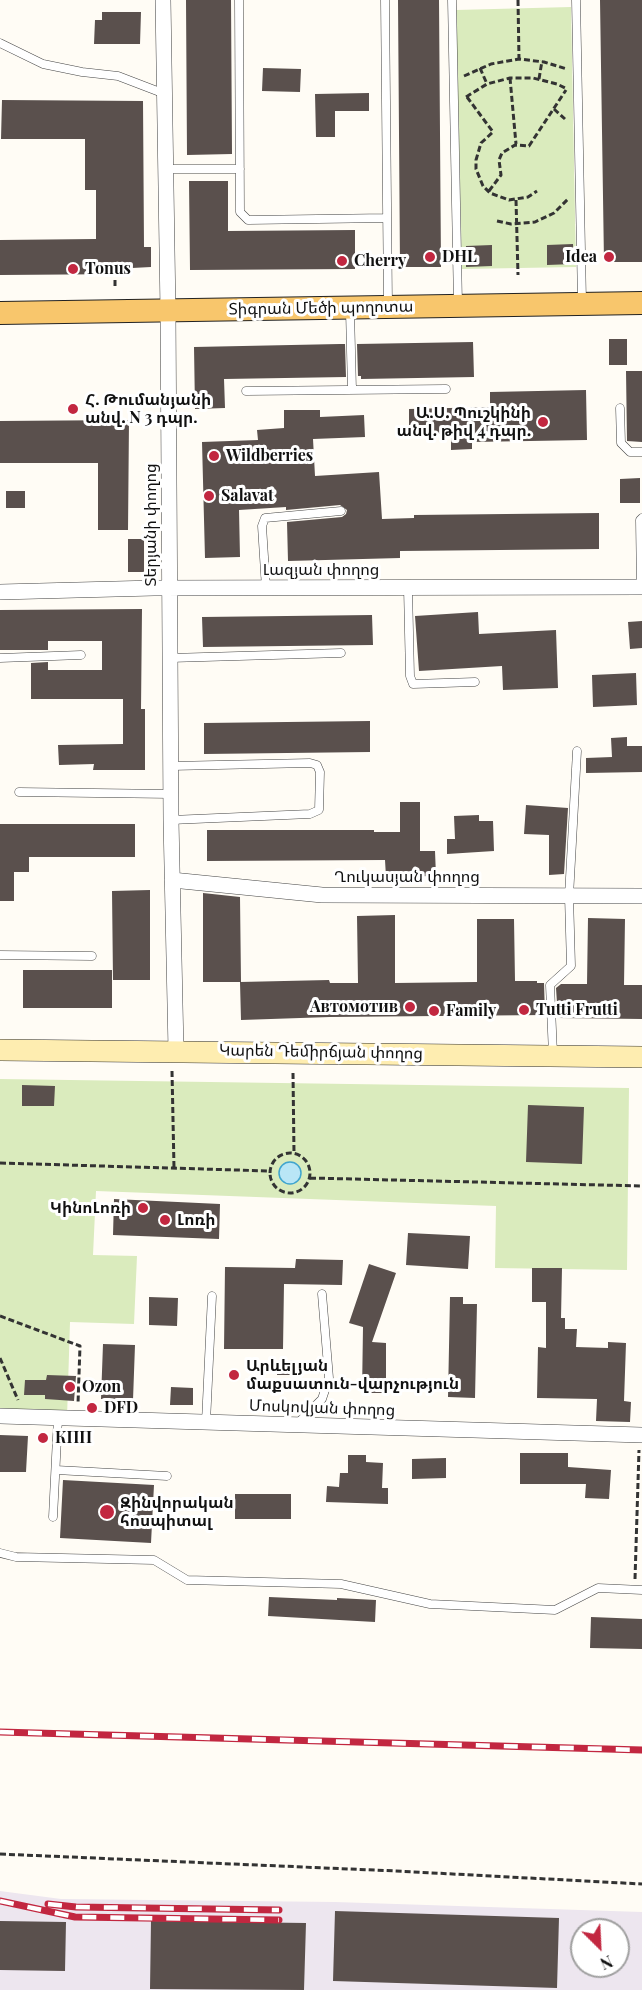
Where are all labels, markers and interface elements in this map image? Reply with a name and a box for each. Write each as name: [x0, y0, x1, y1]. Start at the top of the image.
place label: DHL: [442, 247, 477, 267]
place label: Idea: [565, 247, 597, 267]
marker: DHL: [423, 250, 437, 264]
marker: Idea: [602, 250, 616, 264]
place label: Cherry: [354, 251, 406, 271]
marker: Cherry: [335, 254, 349, 268]
place label: Tonus: [85, 259, 131, 279]
marker: Tonus: [66, 262, 80, 276]
street label: Տիգրան Մեծի պողոտա: [228, 297, 414, 319]
place label: Հ. Թումանյանի անվ. N 3 դպր.: [85, 390, 211, 428]
marker: Հ. Թումանյանի անվ. N 3 դպր.: [66, 402, 80, 416]
place label: Ա.Ս. Պուշկինի անվ. թիվ 4 դպր.: [397, 403, 531, 441]
marker: Ա.Ս. Պուշկինի անվ. թիվ 4 դպր.: [536, 415, 550, 429]
place label: Wildberries: [226, 446, 313, 466]
marker: Wildberries: [207, 449, 221, 463]
street label: Տերյանի փողոց: [141, 463, 161, 587]
place label: Salavat: [221, 486, 274, 506]
marker: Salavat: [202, 489, 216, 503]
street label: Լազյան փողոց: [263, 560, 379, 580]
street label: Ղուկասյան փողոց: [334, 867, 480, 887]
place label: Автомотив: [310, 997, 398, 1017]
marker: Автомотив: [403, 1000, 417, 1014]
place label: Tutti Frutti: [536, 1000, 618, 1020]
place label: Family: [446, 1001, 496, 1021]
marker: Tutti Frutti: [517, 1003, 531, 1017]
marker: Family: [427, 1004, 441, 1018]
street label: Կարեն Դեմիրճյան փողոց: [219, 1041, 423, 1063]
place label: ԿինոԼոռի: [50, 1198, 131, 1218]
marker: ԿինոԼոռի: [136, 1201, 150, 1215]
place label: Լոռի: [177, 1210, 215, 1230]
marker: Լոռի: [158, 1213, 172, 1227]
place label: Արևելյան մաքսատուն-վարչություն: [246, 1356, 459, 1394]
marker: Արևելյան մաքսատուն-վարչություն: [227, 1368, 241, 1382]
place label: Ozon: [82, 1377, 121, 1397]
marker: Ozon: [63, 1380, 77, 1394]
street label: Մոսկովյան փողոց: [249, 1396, 395, 1420]
place label: DFD: [104, 1398, 138, 1418]
marker: DFD: [85, 1401, 99, 1415]
place label: КПП: [55, 1428, 92, 1448]
marker: КПП: [36, 1431, 50, 1445]
place label: Զինվորական հոսպիտալ: [120, 1493, 234, 1531]
marker: Զինվորական հոսպիտալ: [98, 1503, 116, 1521]
north arrow: [570, 1918, 630, 1978]
text: N: [597, 1951, 616, 1975]

